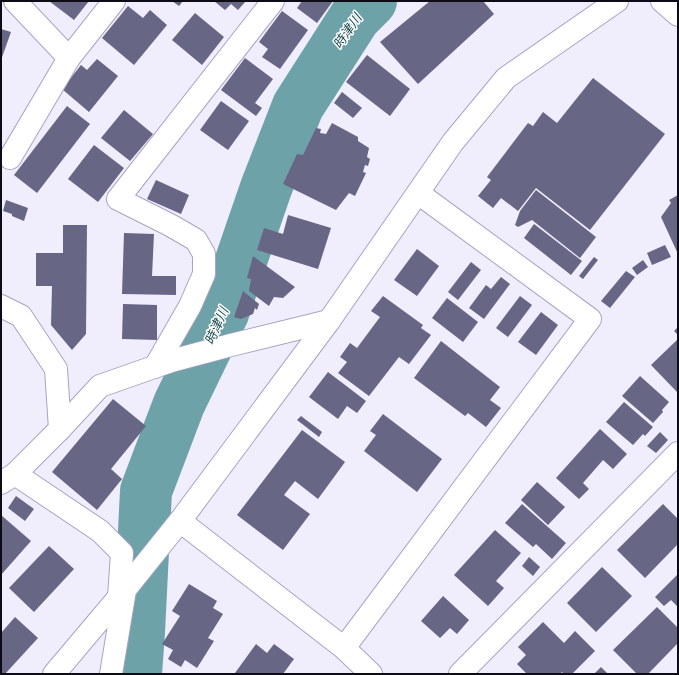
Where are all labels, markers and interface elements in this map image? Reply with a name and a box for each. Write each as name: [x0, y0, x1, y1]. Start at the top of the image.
water label: 時津川: [329, 9, 367, 52]
water label: 時津川: [201, 303, 233, 347]

